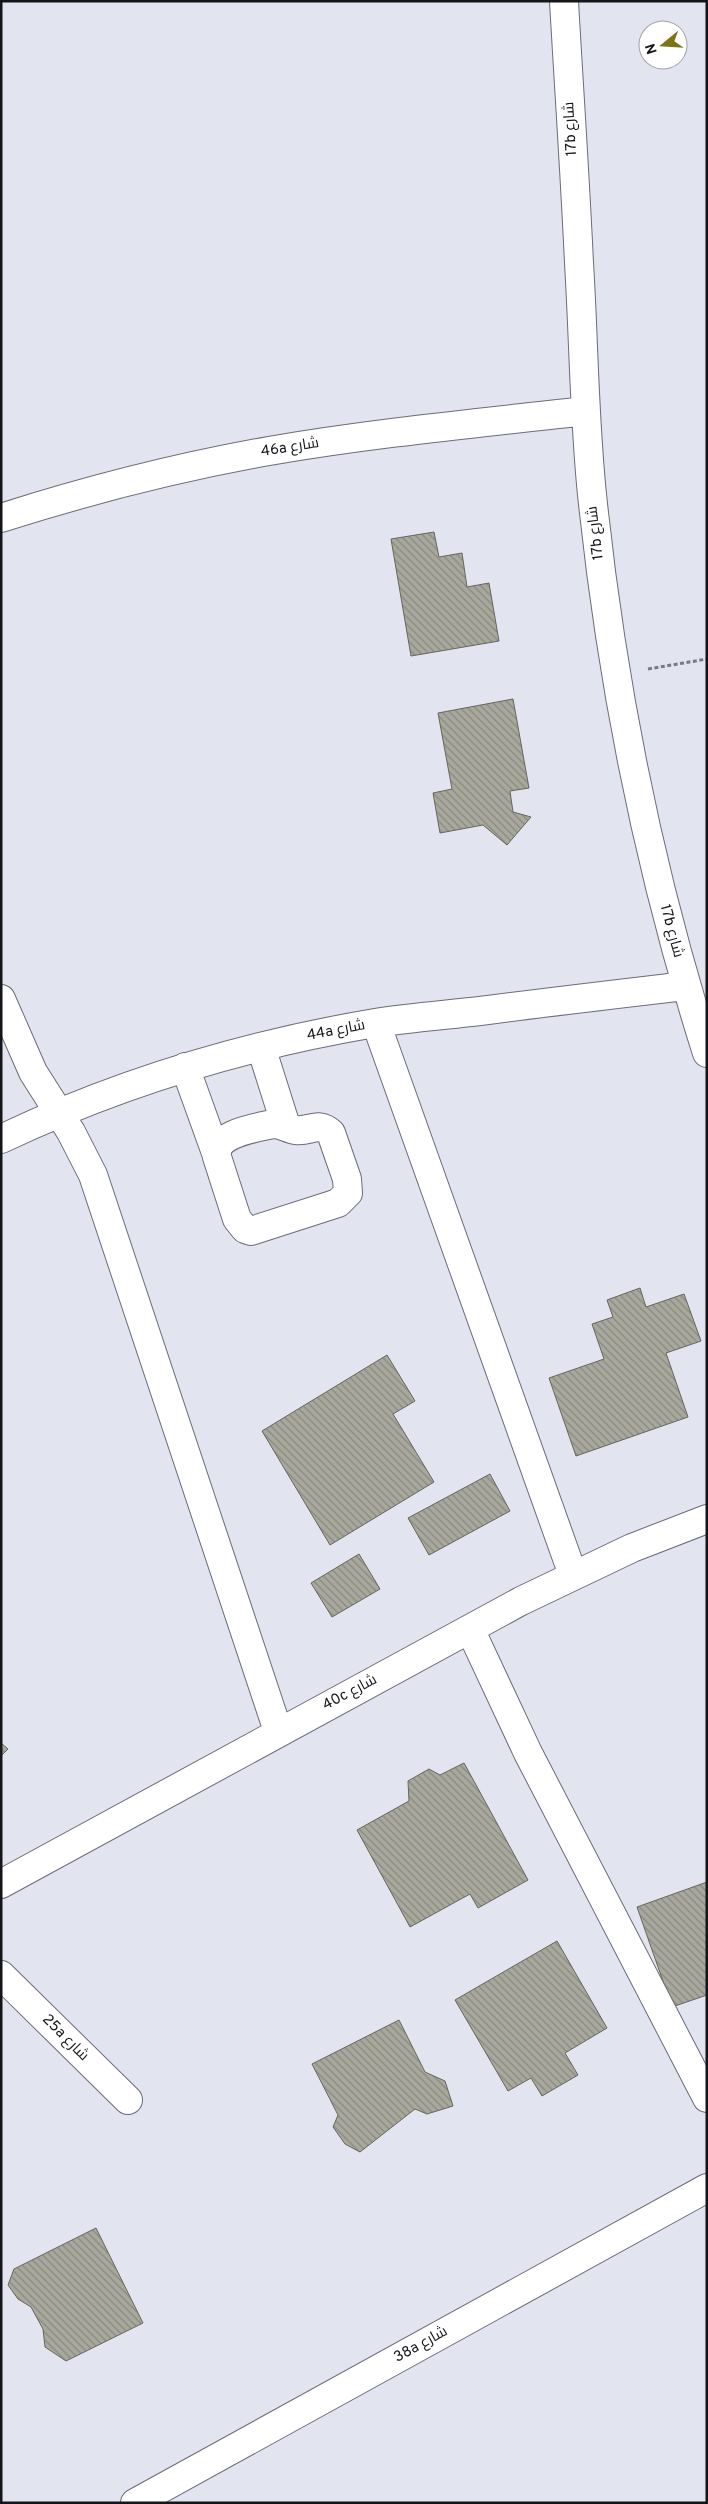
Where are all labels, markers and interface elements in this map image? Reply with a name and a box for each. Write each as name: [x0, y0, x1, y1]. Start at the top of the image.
north arrow: [638, 20, 688, 70]
text: N: [642, 41, 662, 56]
street label: 17b شارع: [560, 101, 582, 157]
street label: 46a شارع: [260, 434, 320, 462]
street label: 17b شارع: [583, 505, 609, 561]
street label: 17b شارع: [655, 902, 687, 960]
street label: 44a شارع: [305, 1016, 367, 1046]
street label: 40c شارع: [319, 1671, 381, 1715]
street label: 25a شارع: [37, 2010, 93, 2066]
street label: 38a شارع: [391, 2322, 451, 2368]

